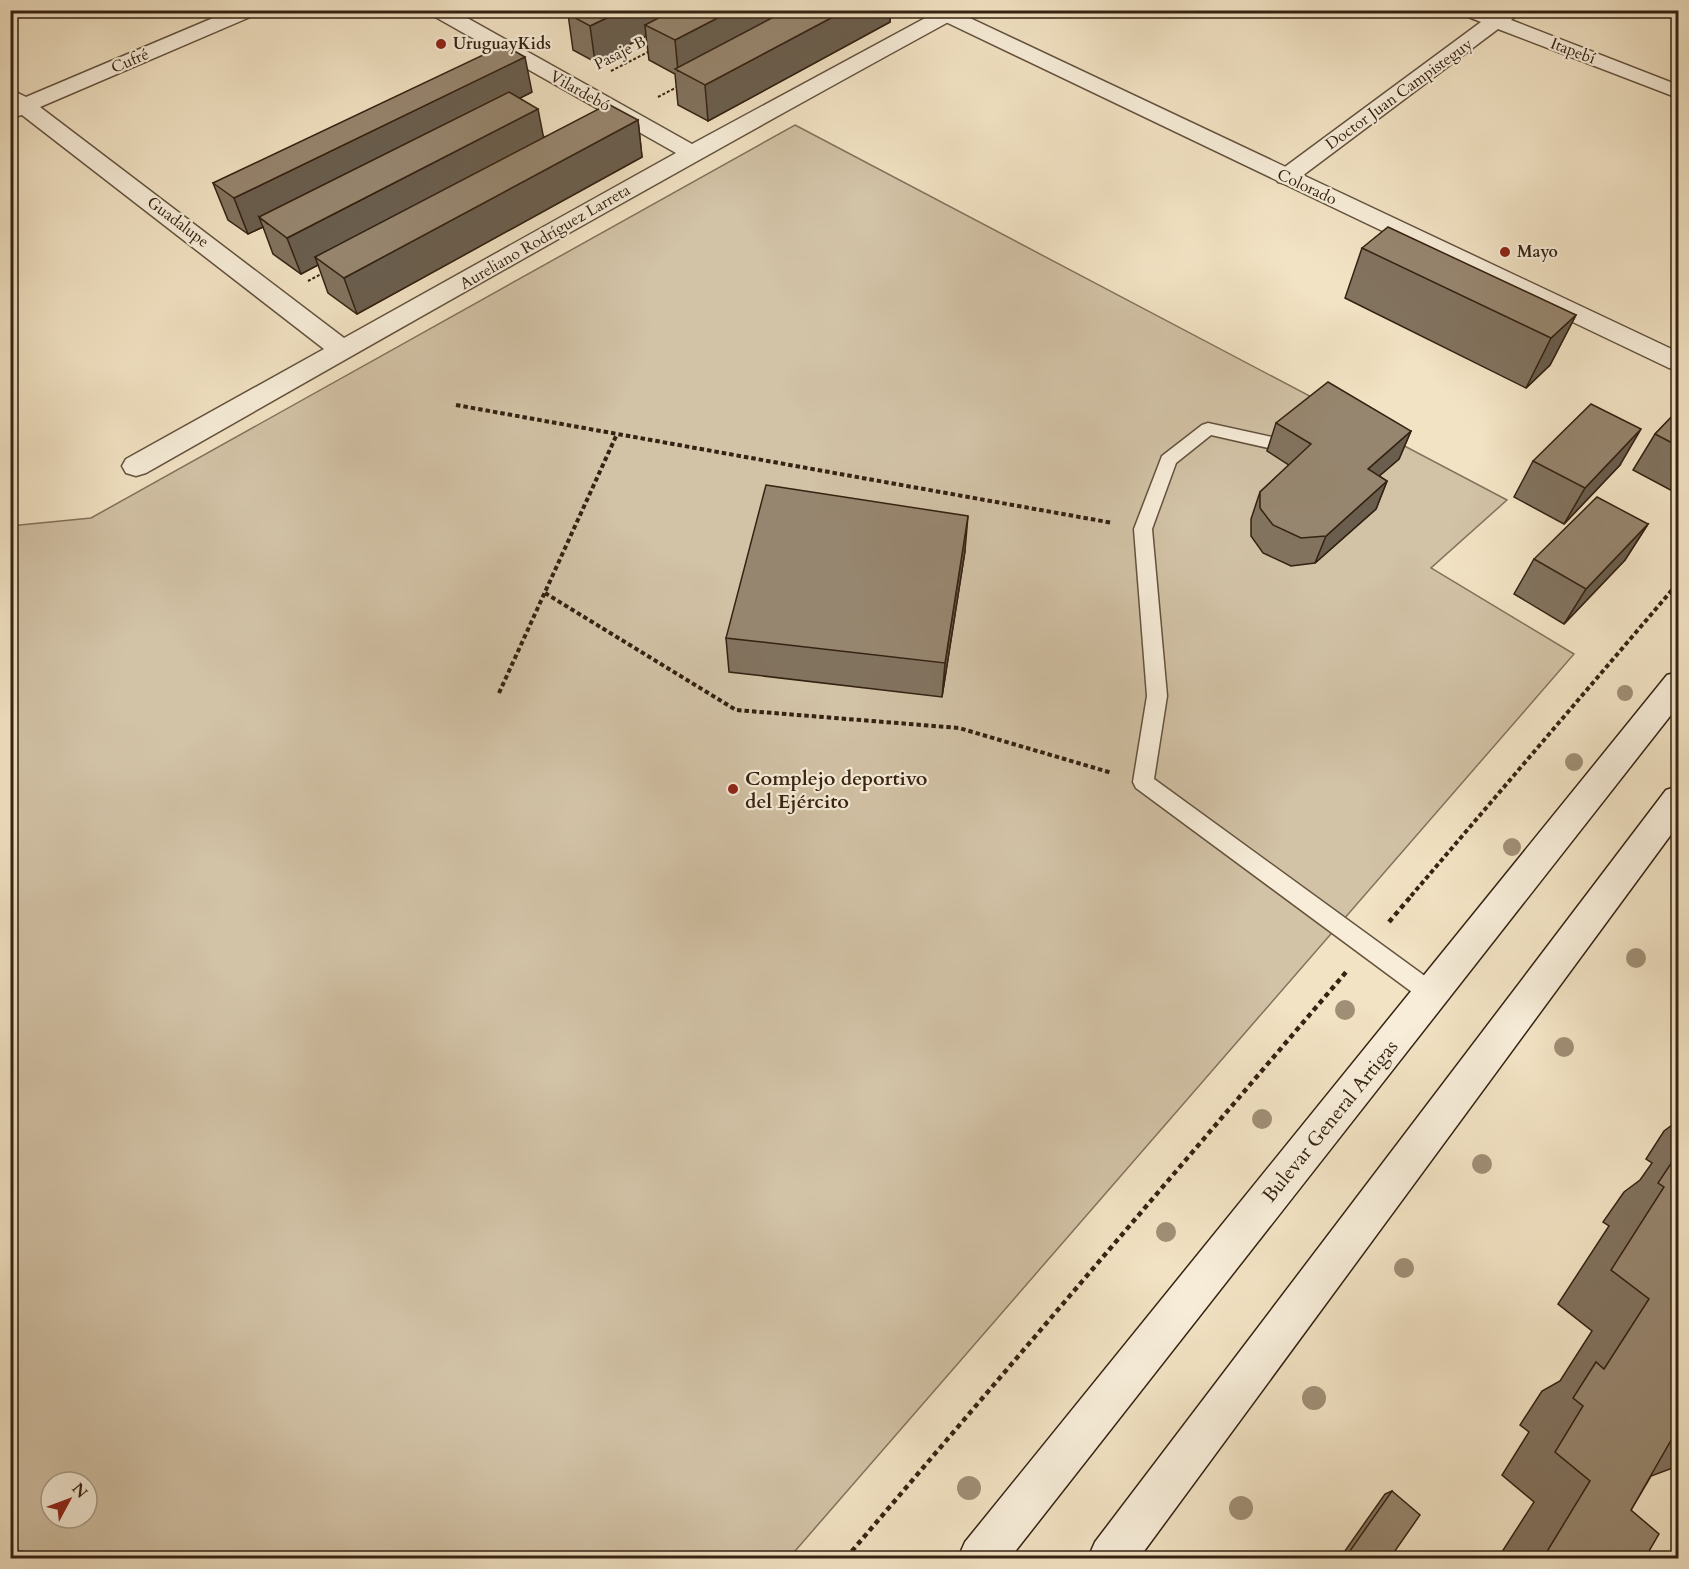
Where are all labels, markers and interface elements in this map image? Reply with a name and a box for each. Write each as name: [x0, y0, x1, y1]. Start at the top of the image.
street label: Pasaje B: [590, 31, 650, 75]
street label: Itapebí: [1547, 32, 1599, 70]
place label: UruguayKids: [453, 33, 551, 55]
street label: Doctor Juan Campisteguy: [1321, 33, 1477, 155]
marker: UruguayKids: [434, 37, 448, 51]
street label: Cufré: [108, 43, 152, 79]
street label: Vilardebó: [546, 65, 615, 117]
street label: Colorado: [1274, 164, 1341, 211]
street label: Aureliano Rodríguez Larreta: [456, 179, 634, 295]
street label: Guadalupe: [142, 191, 214, 253]
place label: Mayo: [1517, 241, 1558, 263]
marker: Mayo: [1498, 245, 1512, 259]
place label: Complejo deportivo del Ejército: [745, 765, 927, 815]
marker: Complejo deportivo del Ejército: [726, 782, 740, 796]
street label: Bulevar General Artigas: [1256, 1034, 1404, 1208]
north arrow: [39, 1470, 99, 1530]
text: N: [67, 1478, 92, 1503]

